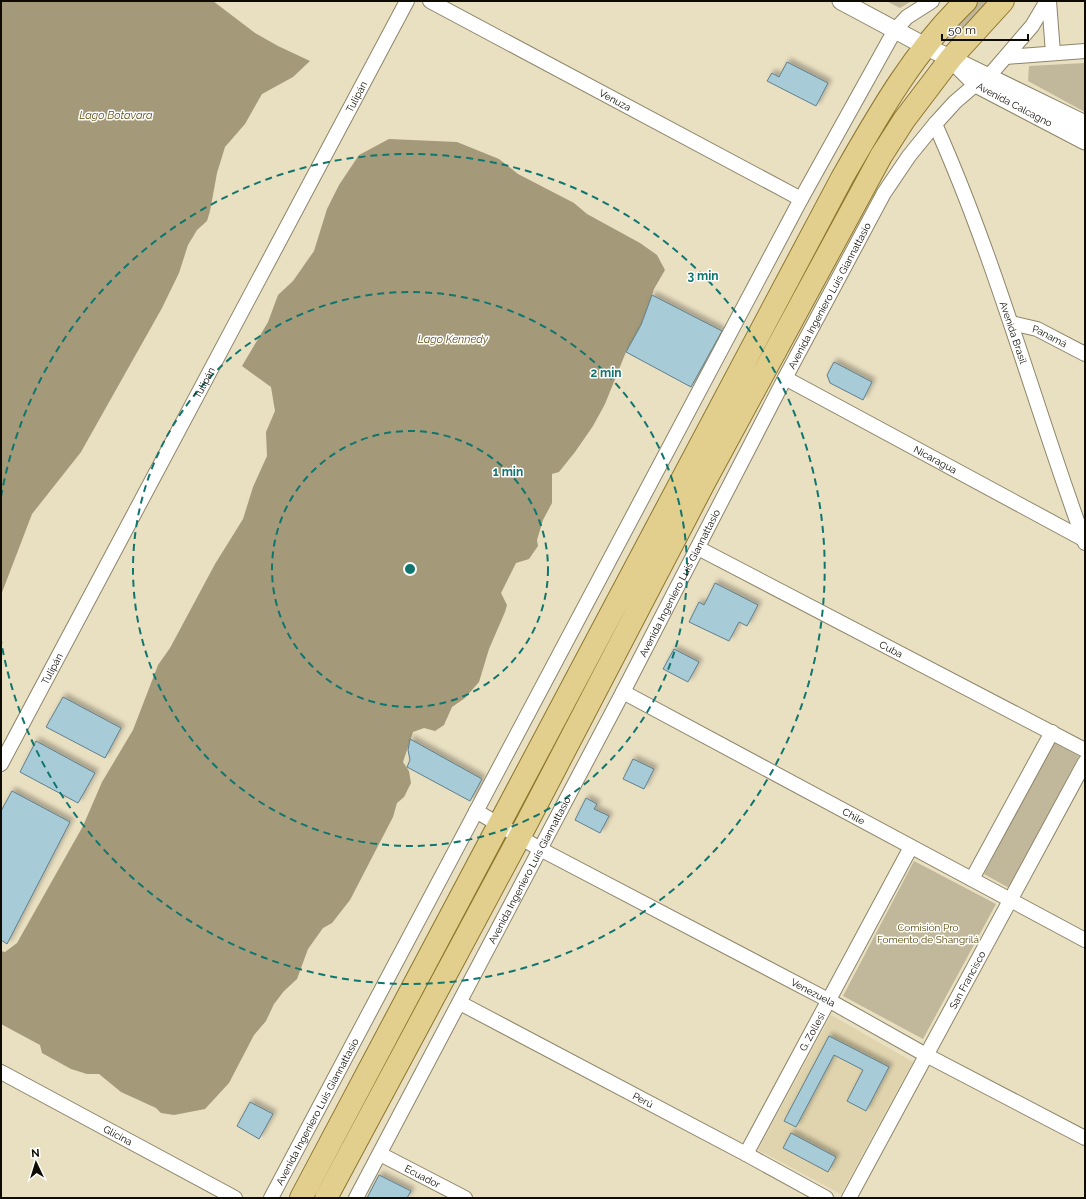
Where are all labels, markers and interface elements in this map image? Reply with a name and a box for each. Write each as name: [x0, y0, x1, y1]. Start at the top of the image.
scale bar: [942, 16, 1028, 42]
text: 50 m: [948, 23, 976, 37]
street label: Tulipán: [344, 79, 369, 114]
street label: Avenida Calcagno: [975, 80, 1054, 129]
street label: Venuza: [597, 87, 633, 113]
water label: Lago Botavara: [79, 109, 153, 122]
street label: Avenida Ingeniero Luis Giannattasio: [786, 221, 873, 371]
text: 3 min: [687, 269, 719, 283]
street label: Avenida Brasil: [998, 300, 1029, 366]
street label: Panamá: [1031, 323, 1069, 350]
water label: Lago Kennedy: [418, 333, 489, 346]
street label: Tulipán: [192, 365, 217, 400]
text: 2 min: [590, 366, 622, 380]
street label: Nicaragua: [912, 444, 959, 476]
text: 1 min: [493, 465, 523, 479]
street label: Avenida Ingeniero Luis Giannattasio: [637, 507, 722, 659]
centre of rings: [403, 562, 417, 576]
street label: Cuba: [878, 639, 904, 660]
street label: Tulipán: [39, 651, 65, 686]
street label: Avenida Ingeniero Luis Giannattasio: [486, 795, 573, 945]
street label: Chile: [841, 806, 867, 827]
park label: Comisión Pro Fomento de Shangrilá: [877, 922, 979, 945]
street label: San Francisco: [947, 949, 988, 1011]
street label: Venezuela: [789, 977, 837, 1009]
street label: G. Zollesi: [797, 1011, 827, 1053]
street label: Avenida Ingeniero Luis Giannattasio: [274, 1036, 361, 1187]
street label: Perú: [631, 1090, 655, 1110]
street label: Glicina: [102, 1123, 134, 1148]
north arrow: [16, 1143, 56, 1183]
text: N: [31, 1147, 40, 1160]
street label: Ecuador: [403, 1163, 442, 1190]

